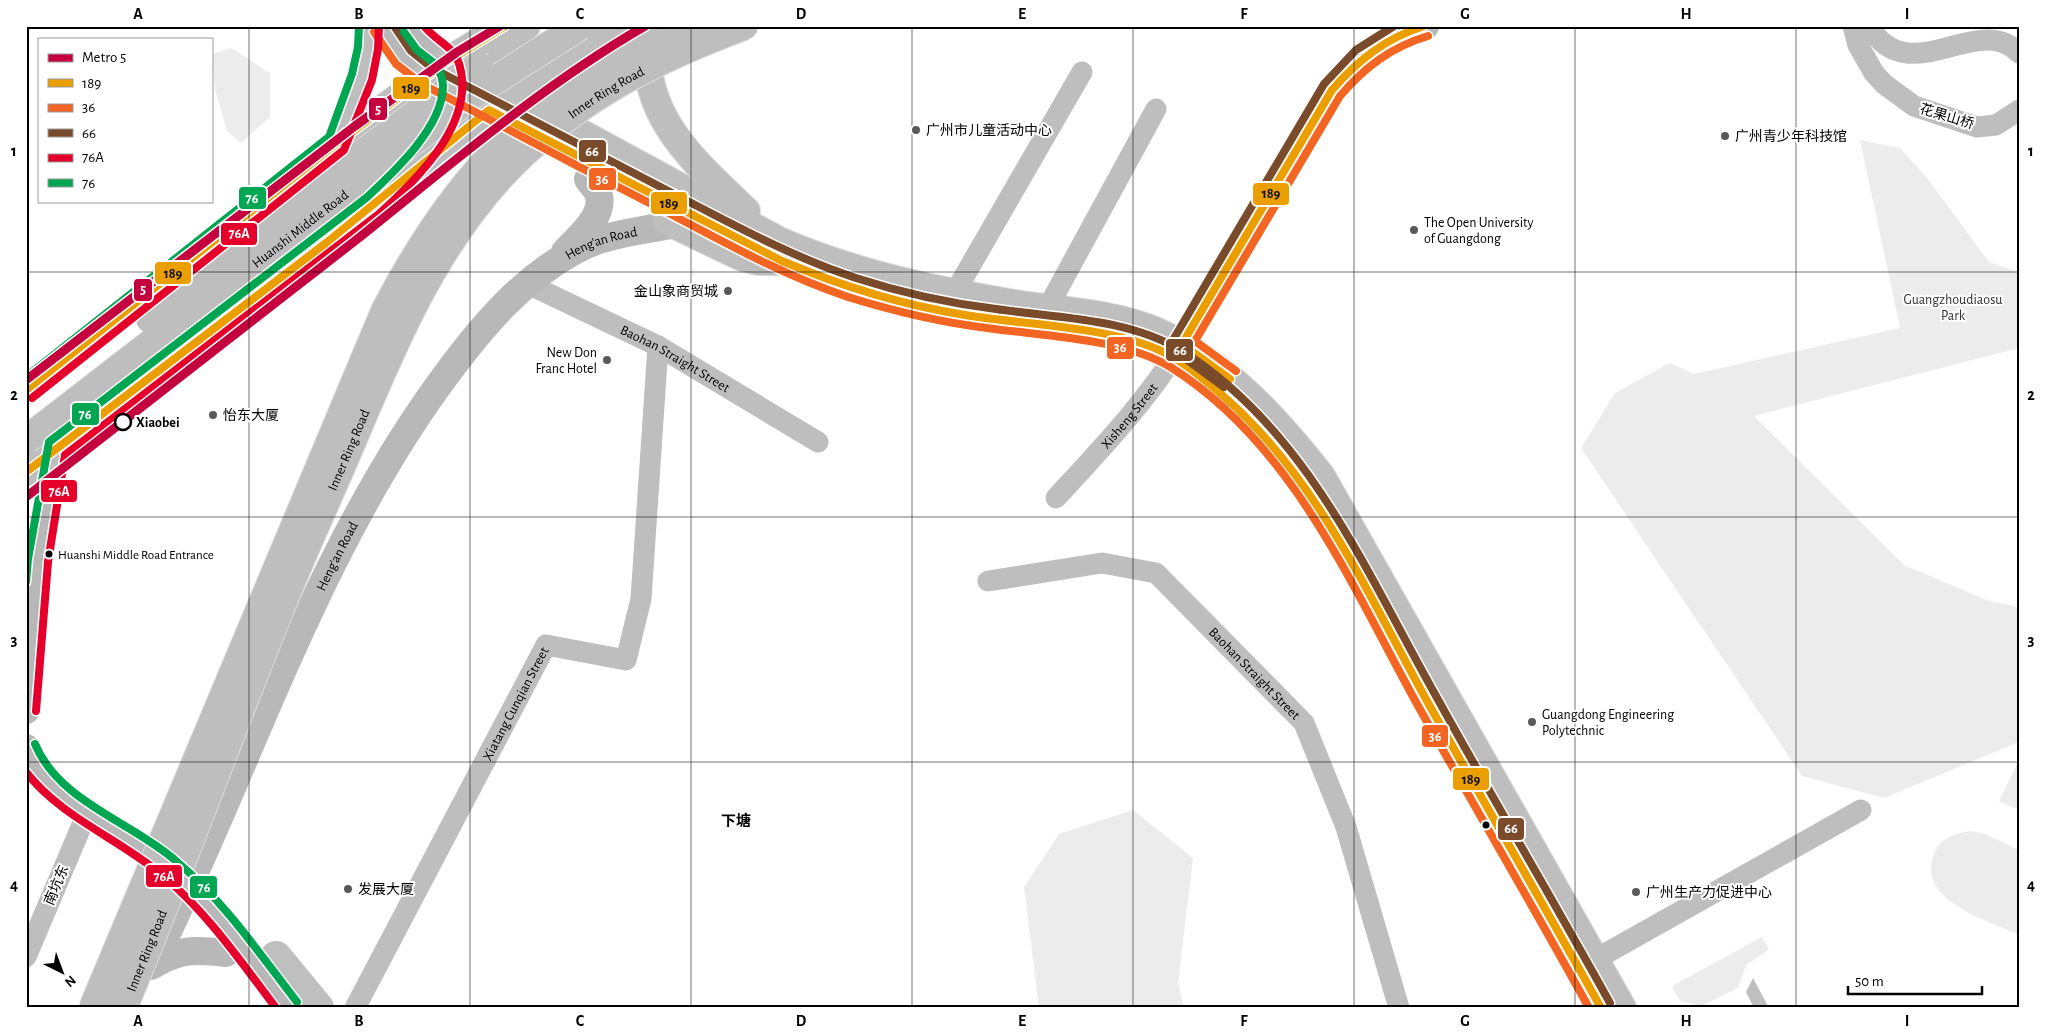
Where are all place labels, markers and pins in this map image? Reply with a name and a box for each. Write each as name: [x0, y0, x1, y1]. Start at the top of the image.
place label: 广州市儿童活动中心: [926, 122, 1052, 138]
marker: 广州市儿童活动中心: [910, 124, 922, 136]
place label: 广州青少年科技馆: [1735, 128, 1847, 144]
marker: 广州青少年科技馆: [1719, 130, 1731, 142]
place label: The Open University of Guangdong: [1424, 216, 1534, 246]
marker: The Open University of Guangdong: [1408, 224, 1420, 236]
place label: 金山象商贸城: [634, 284, 718, 299]
marker: 金山象商贸城: [722, 285, 734, 297]
place label: New Don Franc Hotel: [535, 346, 597, 376]
marker: New Don Franc Hotel: [601, 354, 613, 366]
place label: 怡东大厦: [223, 407, 279, 423]
marker: 怡东大厦: [207, 409, 219, 421]
marker: Xiaobei: [114, 413, 132, 431]
place label: Xiaobei: [136, 416, 180, 430]
marker: Huanshi Middle Road Entrance: [44, 549, 54, 559]
place label: Huanshi Middle Road Entrance: [58, 549, 214, 562]
place label: Guangdong Engineering Polytechnic: [1542, 708, 1674, 738]
marker: Guangdong Engineering Polytechnic: [1526, 716, 1538, 728]
unlabelled marker: [1481, 820, 1491, 830]
place label: 发展大厦: [358, 881, 414, 897]
marker: 发展大厦: [342, 883, 354, 895]
place label: 广州生产力促进中心: [1646, 884, 1772, 900]
marker: 广州生产力促进中心: [1630, 886, 1642, 898]

